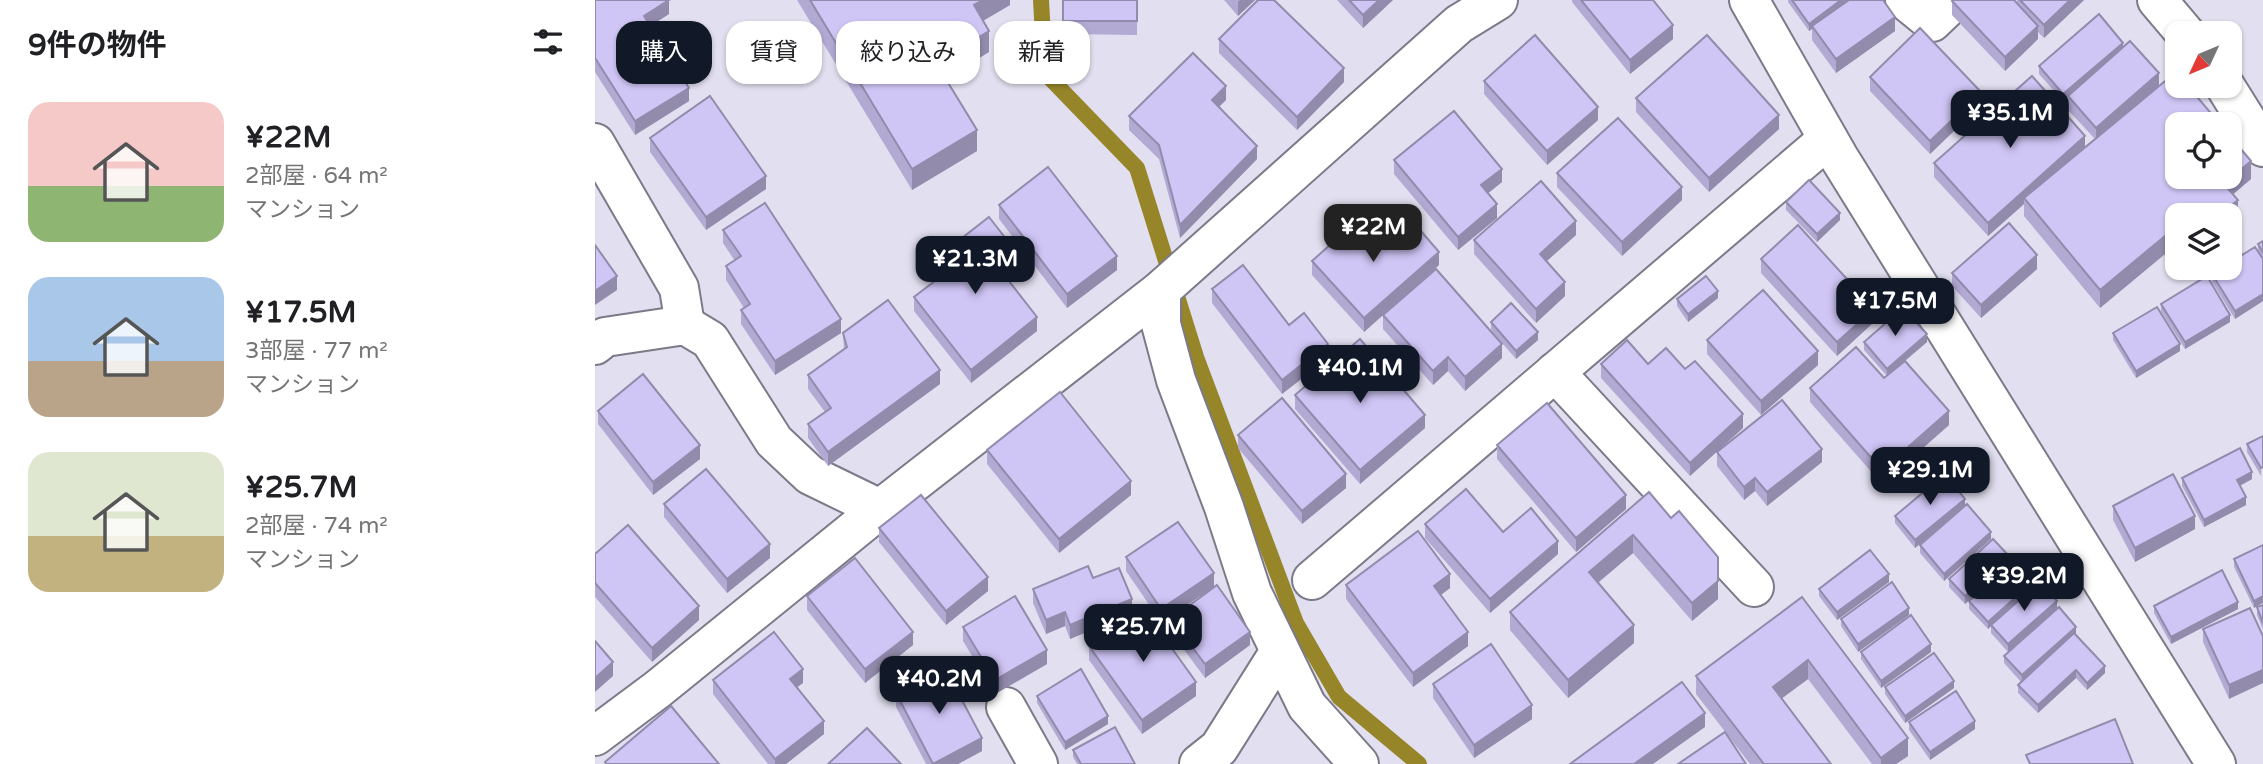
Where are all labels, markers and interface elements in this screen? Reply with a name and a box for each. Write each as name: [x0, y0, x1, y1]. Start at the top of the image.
chip: 購入: [616, 21, 712, 84]
chip: 賃貸: [726, 21, 822, 84]
chip: 絞り込み: [836, 21, 980, 84]
chip: 新着: [994, 21, 1090, 84]
north arrow: [2165, 21, 2242, 98]
map controls: [2165, 21, 2242, 280]
icon: filters: [529, 23, 567, 61]
text: 9件の物件: [28, 27, 167, 64]
pin: ¥35.1M: [1953, 90, 2067, 150]
text: ¥35.1M: [1967, 99, 2053, 127]
button: locate: [2165, 112, 2242, 189]
text: ¥22M: [245, 119, 331, 156]
icon: home: [84, 130, 168, 214]
text: 2部屋 · 64 m²: [245, 162, 388, 190]
text: マンション: [245, 196, 360, 224]
button: layers: [2165, 203, 2242, 280]
pin: ¥22M: [1332, 204, 1414, 264]
text: ¥22M: [1340, 213, 1406, 241]
pin: ¥21.3M: [918, 236, 1032, 296]
text: ¥21.3M: [932, 245, 1018, 273]
pin: ¥17.5M: [1838, 278, 1952, 338]
text: ¥17.5M: [1852, 287, 1938, 315]
text: ¥17.5M: [245, 294, 357, 331]
icon: home: [84, 305, 168, 389]
text: 3部屋 · 77 m²: [245, 337, 388, 365]
pin: ¥40.1M: [1303, 346, 1417, 405]
text: ¥40.1M: [1317, 354, 1403, 382]
text: マンション: [245, 371, 360, 399]
pin: ¥29.1M: [1873, 448, 1987, 507]
text: ¥29.1M: [1887, 456, 1973, 484]
text: ¥25.7M: [245, 469, 357, 506]
icon: home: [84, 480, 168, 564]
text: 2部屋 · 74 m²: [245, 512, 388, 540]
text: マンション: [245, 546, 360, 574]
pin: ¥39.2M: [1967, 554, 2081, 613]
text: ¥39.2M: [1981, 562, 2067, 590]
pin: ¥25.7M: [1086, 604, 1200, 664]
text: ¥25.7M: [1100, 613, 1186, 641]
pin: ¥40.2M: [882, 656, 996, 716]
text: ¥40.2M: [896, 665, 982, 693]

